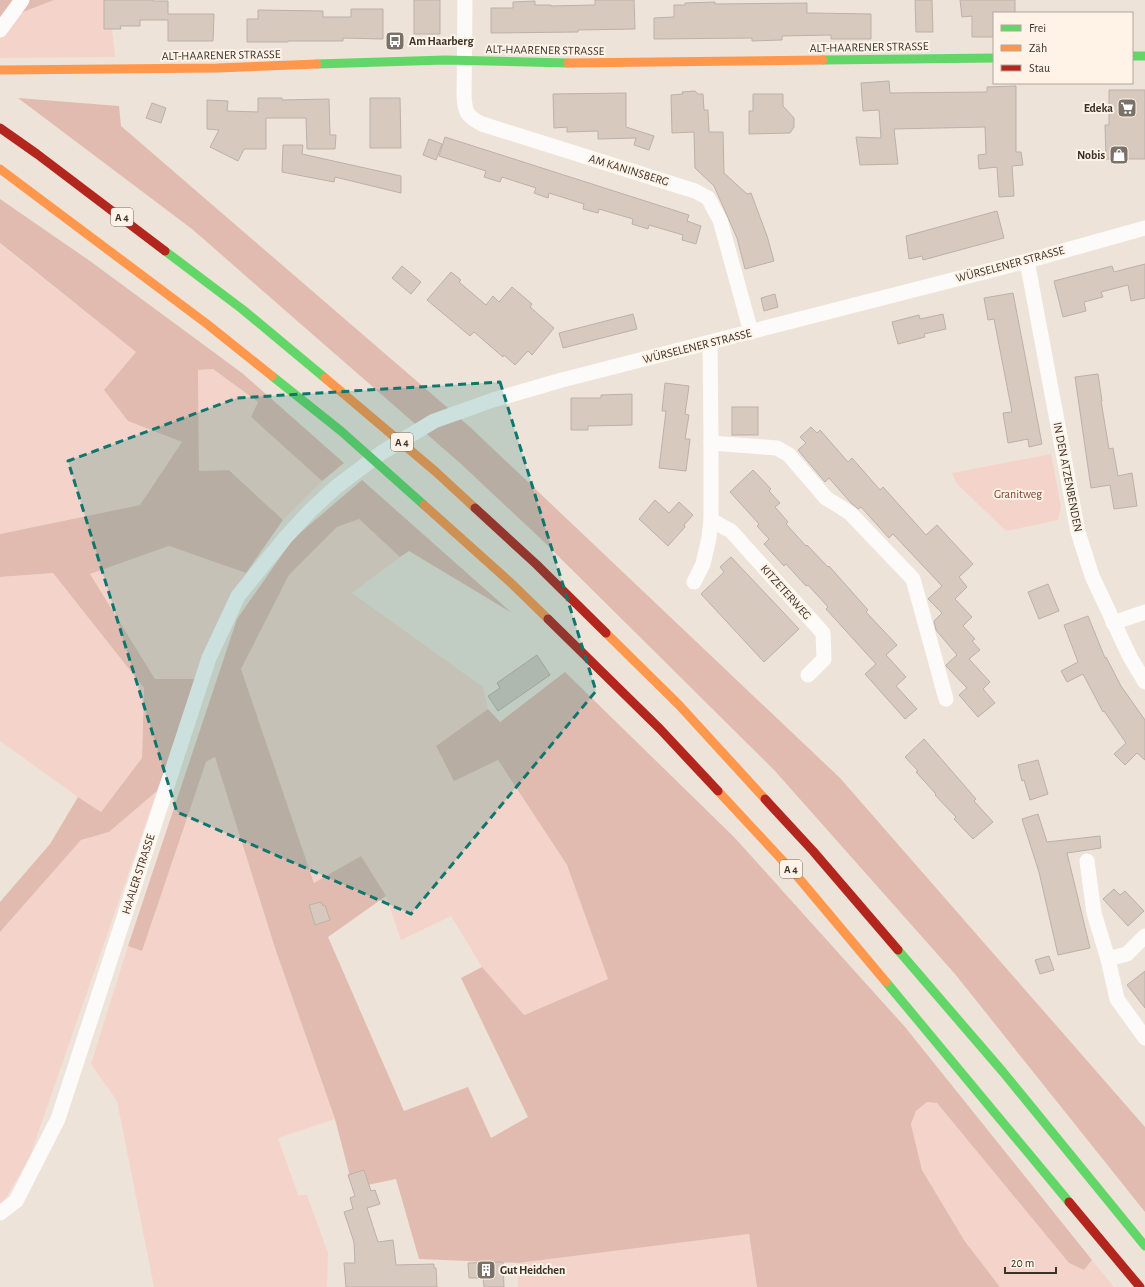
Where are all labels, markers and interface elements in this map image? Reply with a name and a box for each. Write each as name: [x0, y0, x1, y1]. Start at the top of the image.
legend: [993, 12, 1133, 84]
text: Frei: [1029, 22, 1046, 34]
bus stop icon: Am Haarberg: [384, 30, 406, 52]
place label: Am Haarberg: [409, 35, 474, 47]
street label: ALT-HAARENER STRASSE: [809, 40, 929, 54]
text: Zäh: [1029, 42, 1047, 54]
street label: ALT-HAARENER STRASSE: [485, 43, 605, 57]
street label: ALT-HAARENER STRASSE: [161, 48, 281, 62]
text: Stau: [1029, 62, 1050, 74]
supermarket icon: Edeka: [1116, 97, 1138, 119]
place label: Edeka: [1084, 102, 1113, 114]
shop icon: Nobis: [1108, 144, 1130, 166]
place label: Nobis: [1077, 149, 1105, 161]
street label: AM KANINSBERG: [587, 152, 671, 188]
road number: A 4: [111, 208, 133, 226]
street label: WÜRSELENER STRASSE: [954, 243, 1066, 284]
street label: WÜRSELENER STRASSE: [641, 326, 753, 365]
street label: IN DEN ATZENBENDEN: [1051, 421, 1085, 533]
road number: A 4: [391, 433, 413, 451]
park label: Granitweg: [994, 488, 1042, 500]
street label: KITZETERWEG: [758, 562, 814, 622]
street label: HAALER STRASSE: [119, 832, 157, 916]
road number: A 4: [780, 860, 802, 878]
scale bar: [1005, 1249, 1056, 1275]
text: 20 m: [1011, 1257, 1034, 1269]
building icon: Gut Heidchen: [475, 1259, 497, 1281]
place label: Gut Heidchen: [500, 1264, 565, 1276]

